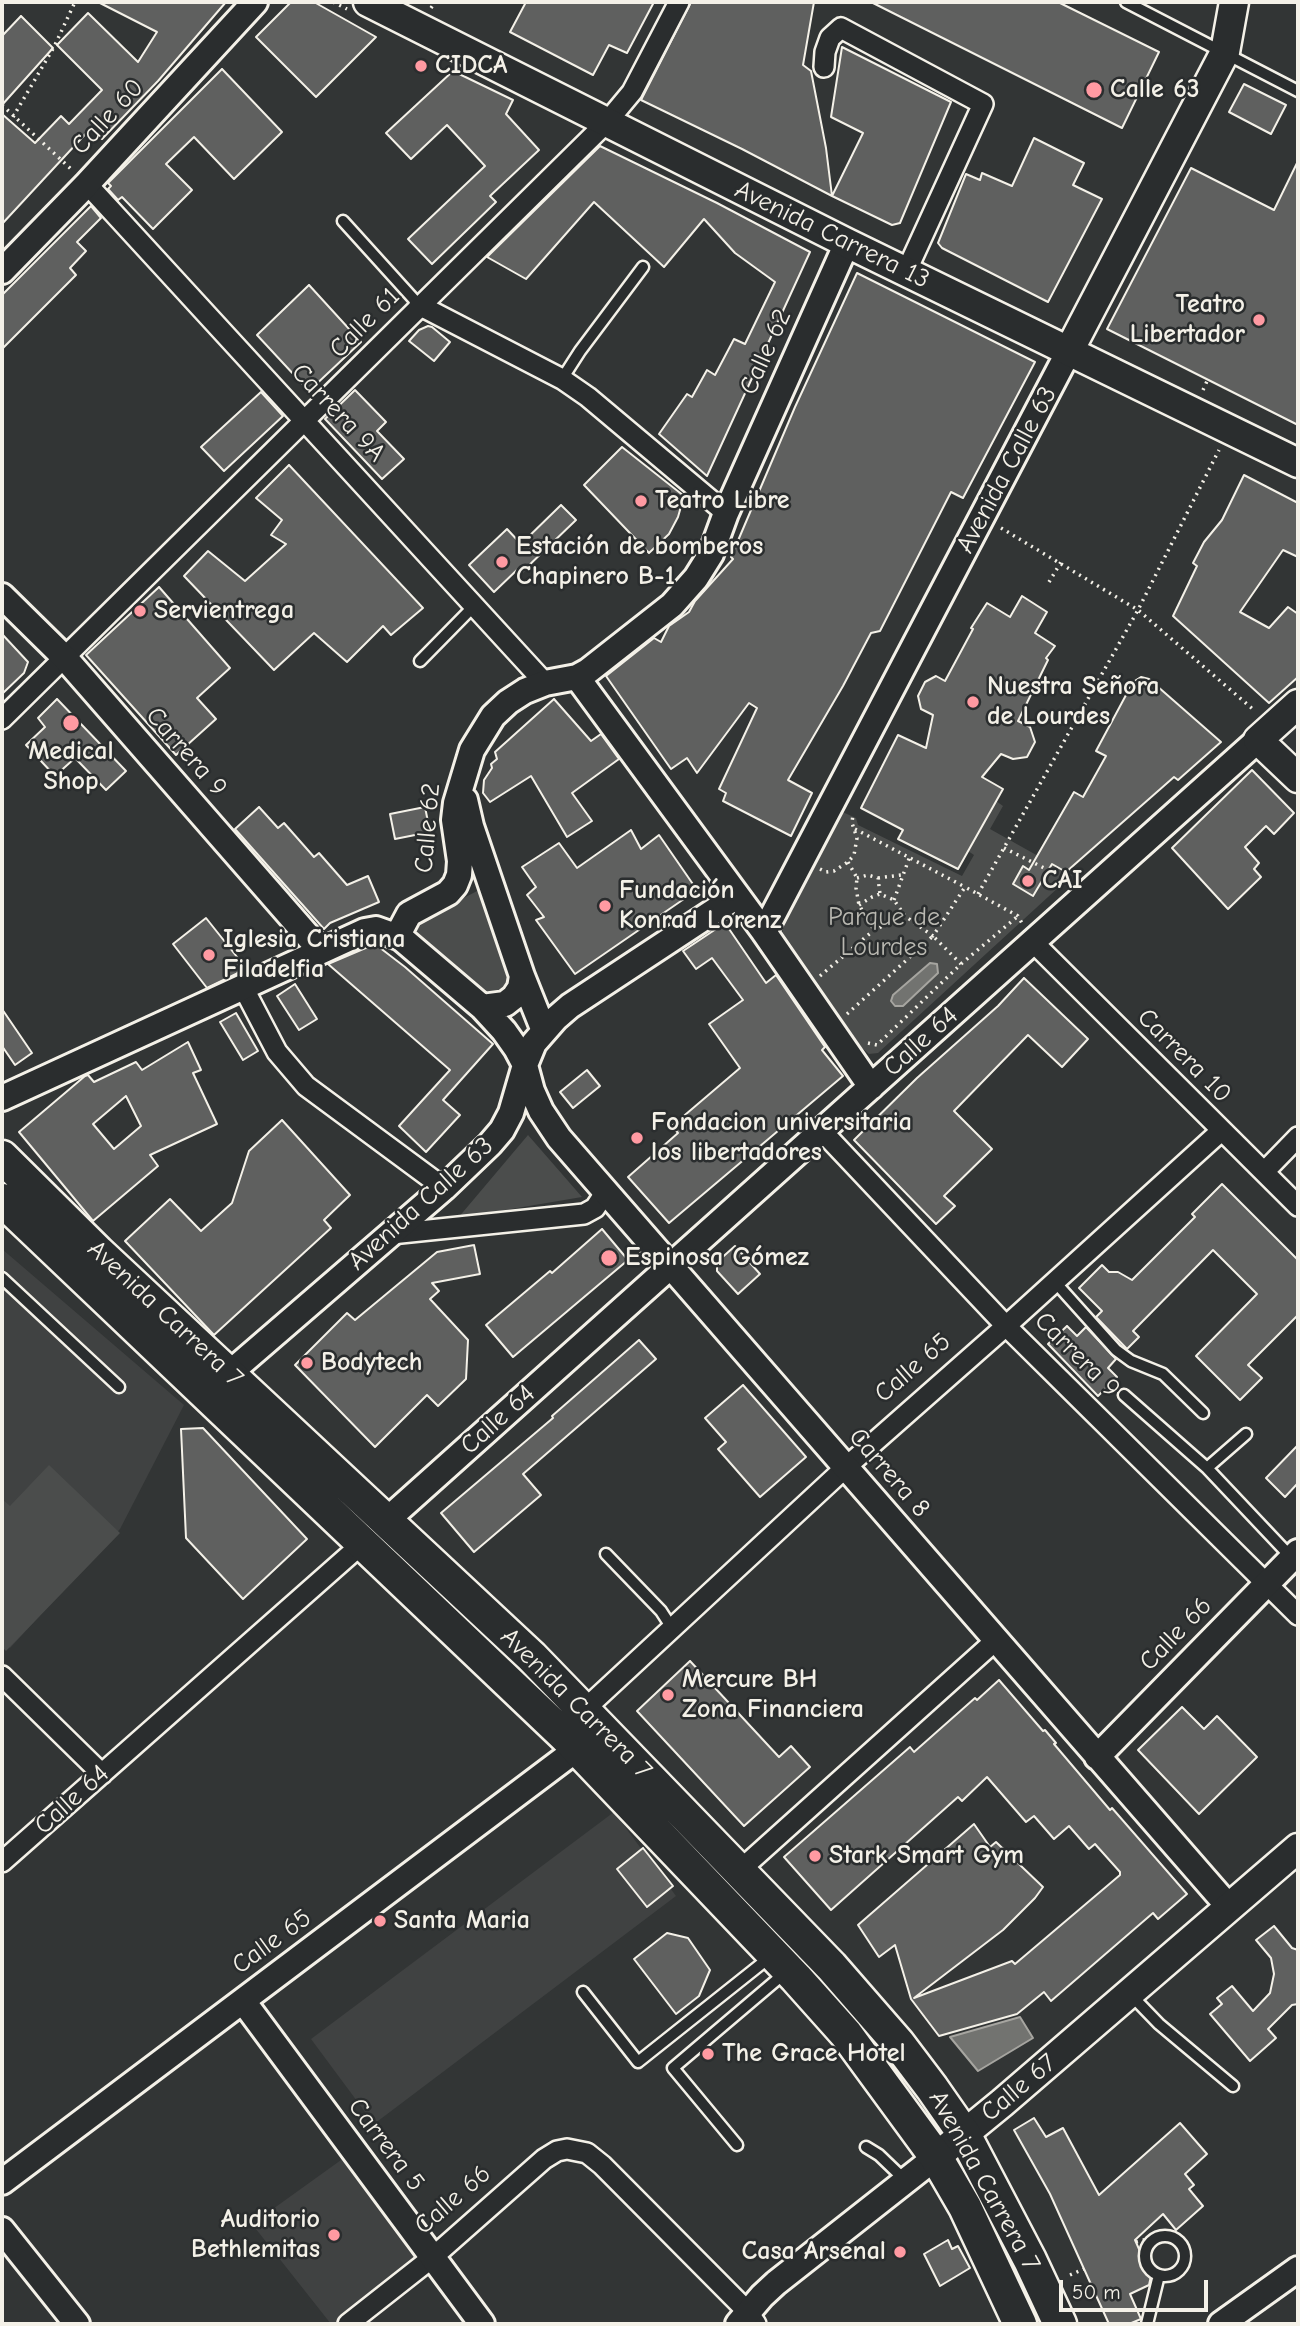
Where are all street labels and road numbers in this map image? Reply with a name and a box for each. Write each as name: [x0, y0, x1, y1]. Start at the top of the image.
street label: Calle 60: [65, 73, 151, 161]
street label: Avenida Carrera 13: [730, 174, 934, 296]
street label: Calle 61: [323, 281, 407, 365]
street label: Calle 62: [733, 304, 799, 400]
street label: Carrera 9A: [285, 357, 391, 469]
street label: Avenida Calle 63: [950, 381, 1064, 559]
street label: Carrera 9: [139, 701, 233, 803]
street label: Calle 62: [409, 782, 447, 874]
street label: Calle 64: [877, 1001, 965, 1083]
street label: Carrera 10: [1130, 1002, 1238, 1110]
street label: Avenida Calle 63: [342, 1131, 500, 1277]
street label: Avenida Carrera 7: [81, 1234, 249, 1394]
street label: Carrera 9: [1028, 1306, 1126, 1404]
street label: Calle 65: [869, 1326, 957, 1410]
street label: Calle 64: [454, 1379, 542, 1461]
street label: Carrera 8: [842, 1422, 936, 1524]
street label: Calle 66: [1133, 1591, 1219, 1677]
street label: Avenida Carrera 7: [494, 1622, 658, 1786]
street label: Calle 64: [28, 1759, 116, 1841]
street label: Calle 65: [226, 1903, 318, 1981]
street label: Calle 67: [975, 2047, 1063, 2129]
street label: Avenida Carrera 7: [922, 2085, 1046, 2277]
street label: Carrera 5: [341, 2092, 431, 2198]
street label: Calle 66: [409, 2158, 497, 2242]

